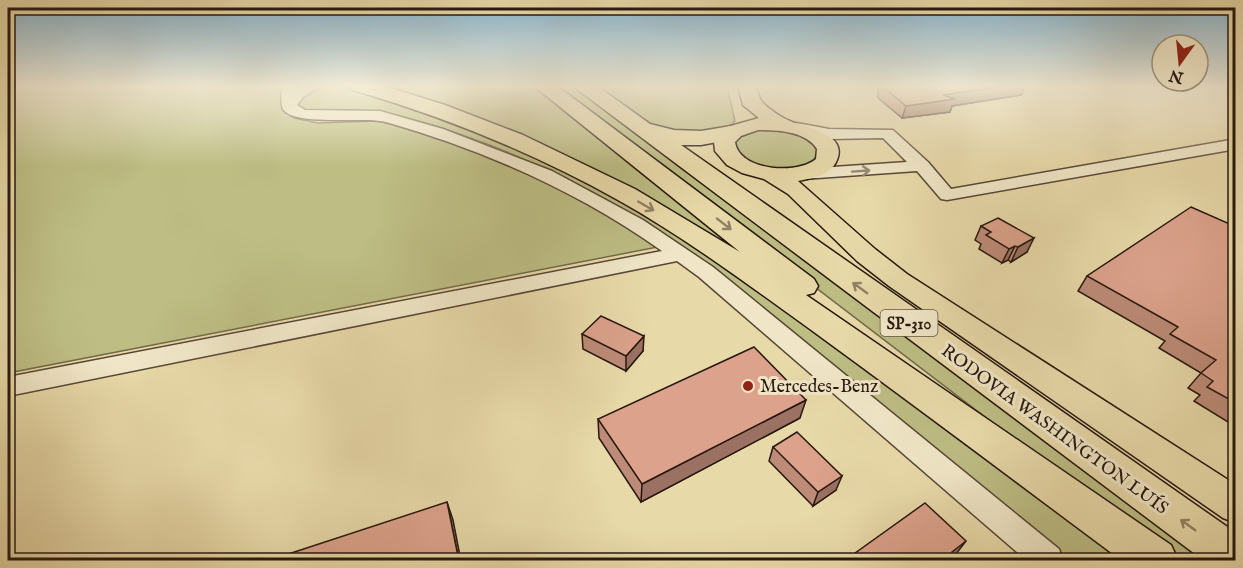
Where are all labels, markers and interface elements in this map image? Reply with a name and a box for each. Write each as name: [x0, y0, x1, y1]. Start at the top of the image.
north arrow: [1150, 33, 1210, 93]
text: N: [1167, 64, 1187, 87]
one-way arrow: [851, 165, 871, 176]
one-way arrow: [636, 201, 654, 212]
one-way arrow: [715, 218, 731, 231]
one-way arrow: [852, 281, 868, 294]
road number: SP-310: [880, 310, 938, 336]
street label: RODOVIA WASHINGTON LUÍS: [936, 338, 1173, 520]
place label: Mercedes-Benz: [760, 376, 878, 399]
marker: Mercedes-Benz: [741, 379, 755, 393]
one-way arrow: [1180, 519, 1197, 531]

